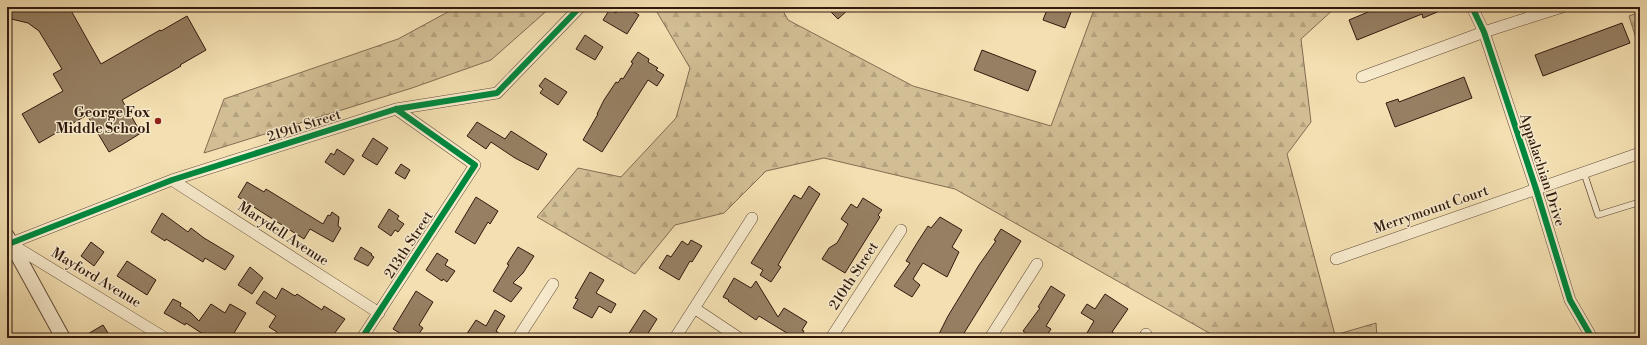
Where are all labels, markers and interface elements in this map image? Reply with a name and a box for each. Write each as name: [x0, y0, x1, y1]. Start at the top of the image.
place label: George Fox Middle School: [56, 104, 151, 138]
street label: 219th Street: [265, 106, 343, 146]
street label: Appalachian Drive: [1515, 110, 1569, 229]
marker: George Fox Middle School: [153, 116, 163, 126]
street label: Merrymount Court: [1371, 182, 1491, 238]
street label: Marydell Avenue: [234, 198, 332, 270]
street label: 213th Street: [381, 208, 437, 282]
street label: 210th Street: [825, 239, 883, 313]
street label: Mayford Avenue: [48, 244, 144, 312]

